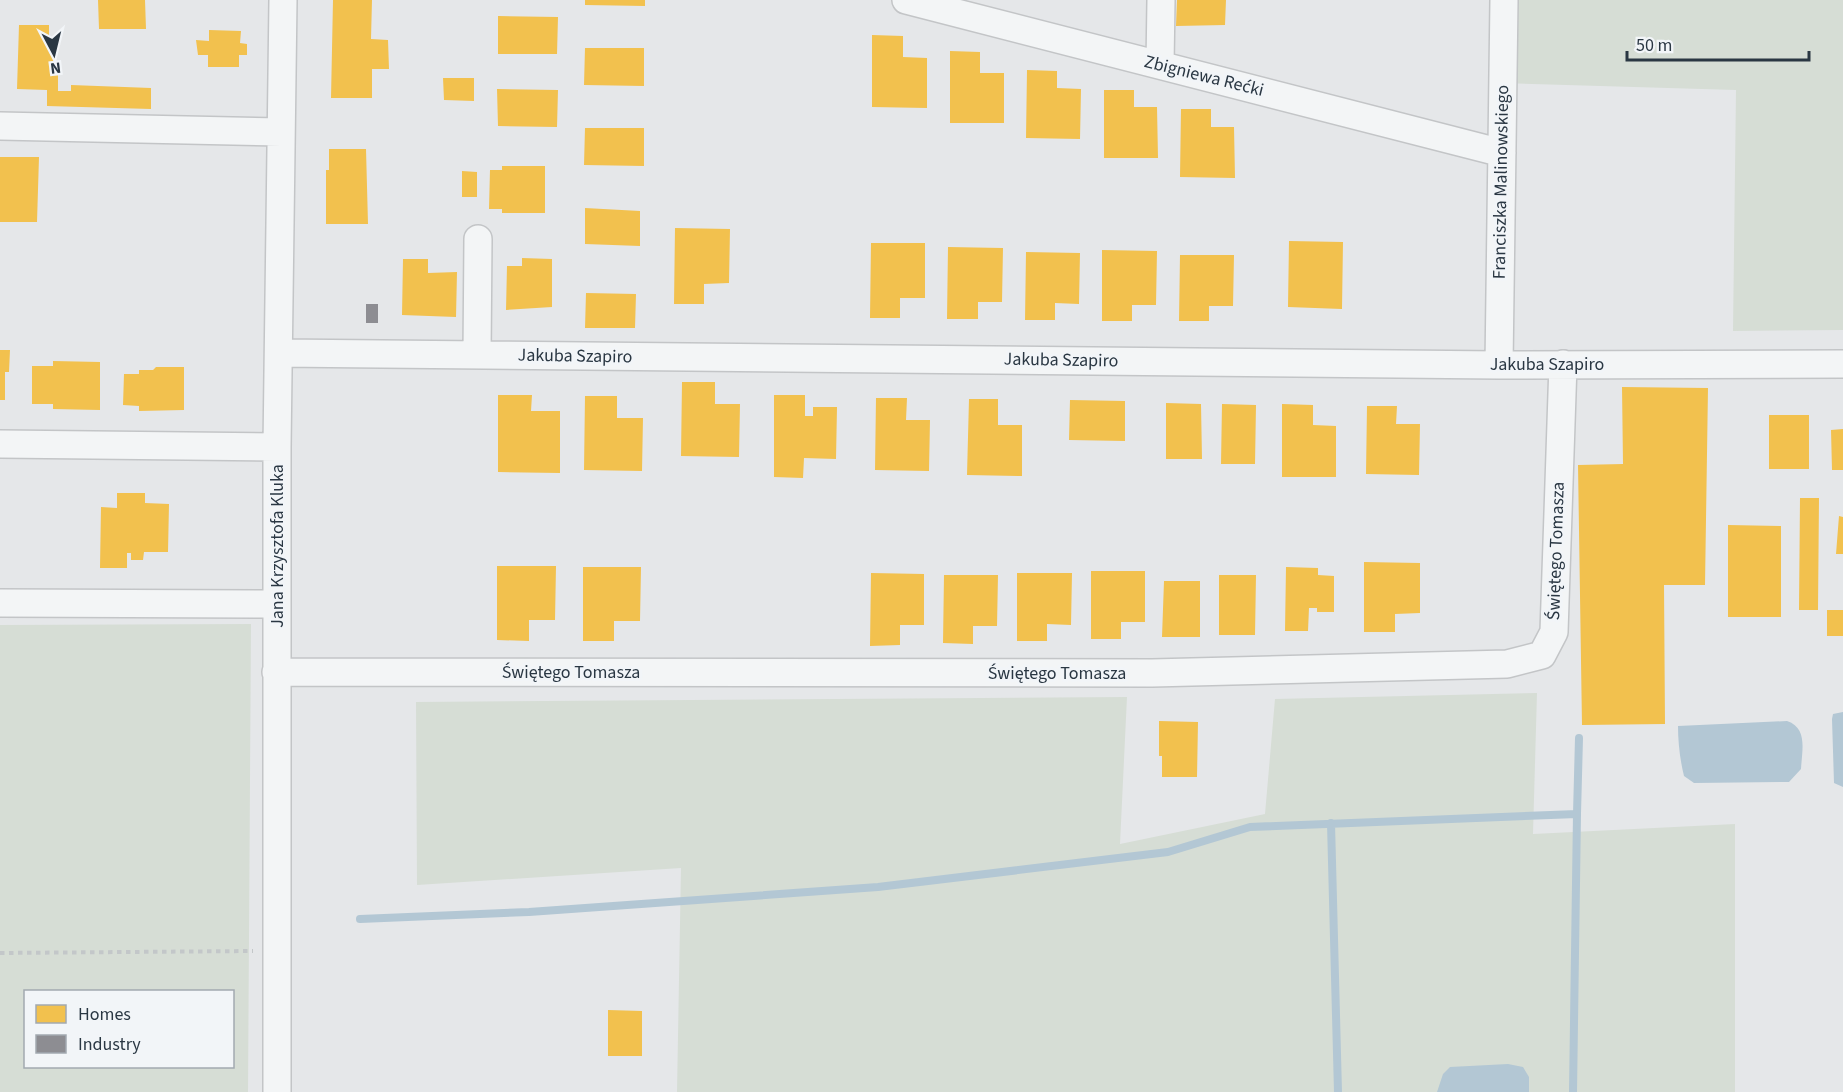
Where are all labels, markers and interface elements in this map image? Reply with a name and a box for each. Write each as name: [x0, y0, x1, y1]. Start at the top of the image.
north arrow: [24, 24, 84, 84]
scale bar: [1627, 24, 1808, 62]
text: 50 m: [1636, 33, 1672, 58]
street label: Zbigniewa Rećki: [1142, 49, 1266, 103]
text: N: [49, 56, 62, 79]
street label: Franciszka Malinowskiego: [1487, 85, 1515, 279]
street label: Jakuba Szapiro: [517, 343, 633, 369]
street label: Jakuba Szapiro: [1003, 347, 1119, 373]
street label: Jakuba Szapiro: [1490, 352, 1604, 377]
street label: Jana Krzysztofa Kluka: [265, 464, 290, 628]
street label: Świętego Tomasza: [1541, 481, 1571, 621]
street label: Świętego Tomasza: [502, 660, 640, 685]
street label: Świętego Tomasza: [988, 661, 1126, 686]
legend: [24, 990, 234, 1068]
text: Homes: [78, 1002, 131, 1027]
text: Industry: [78, 1032, 141, 1057]

